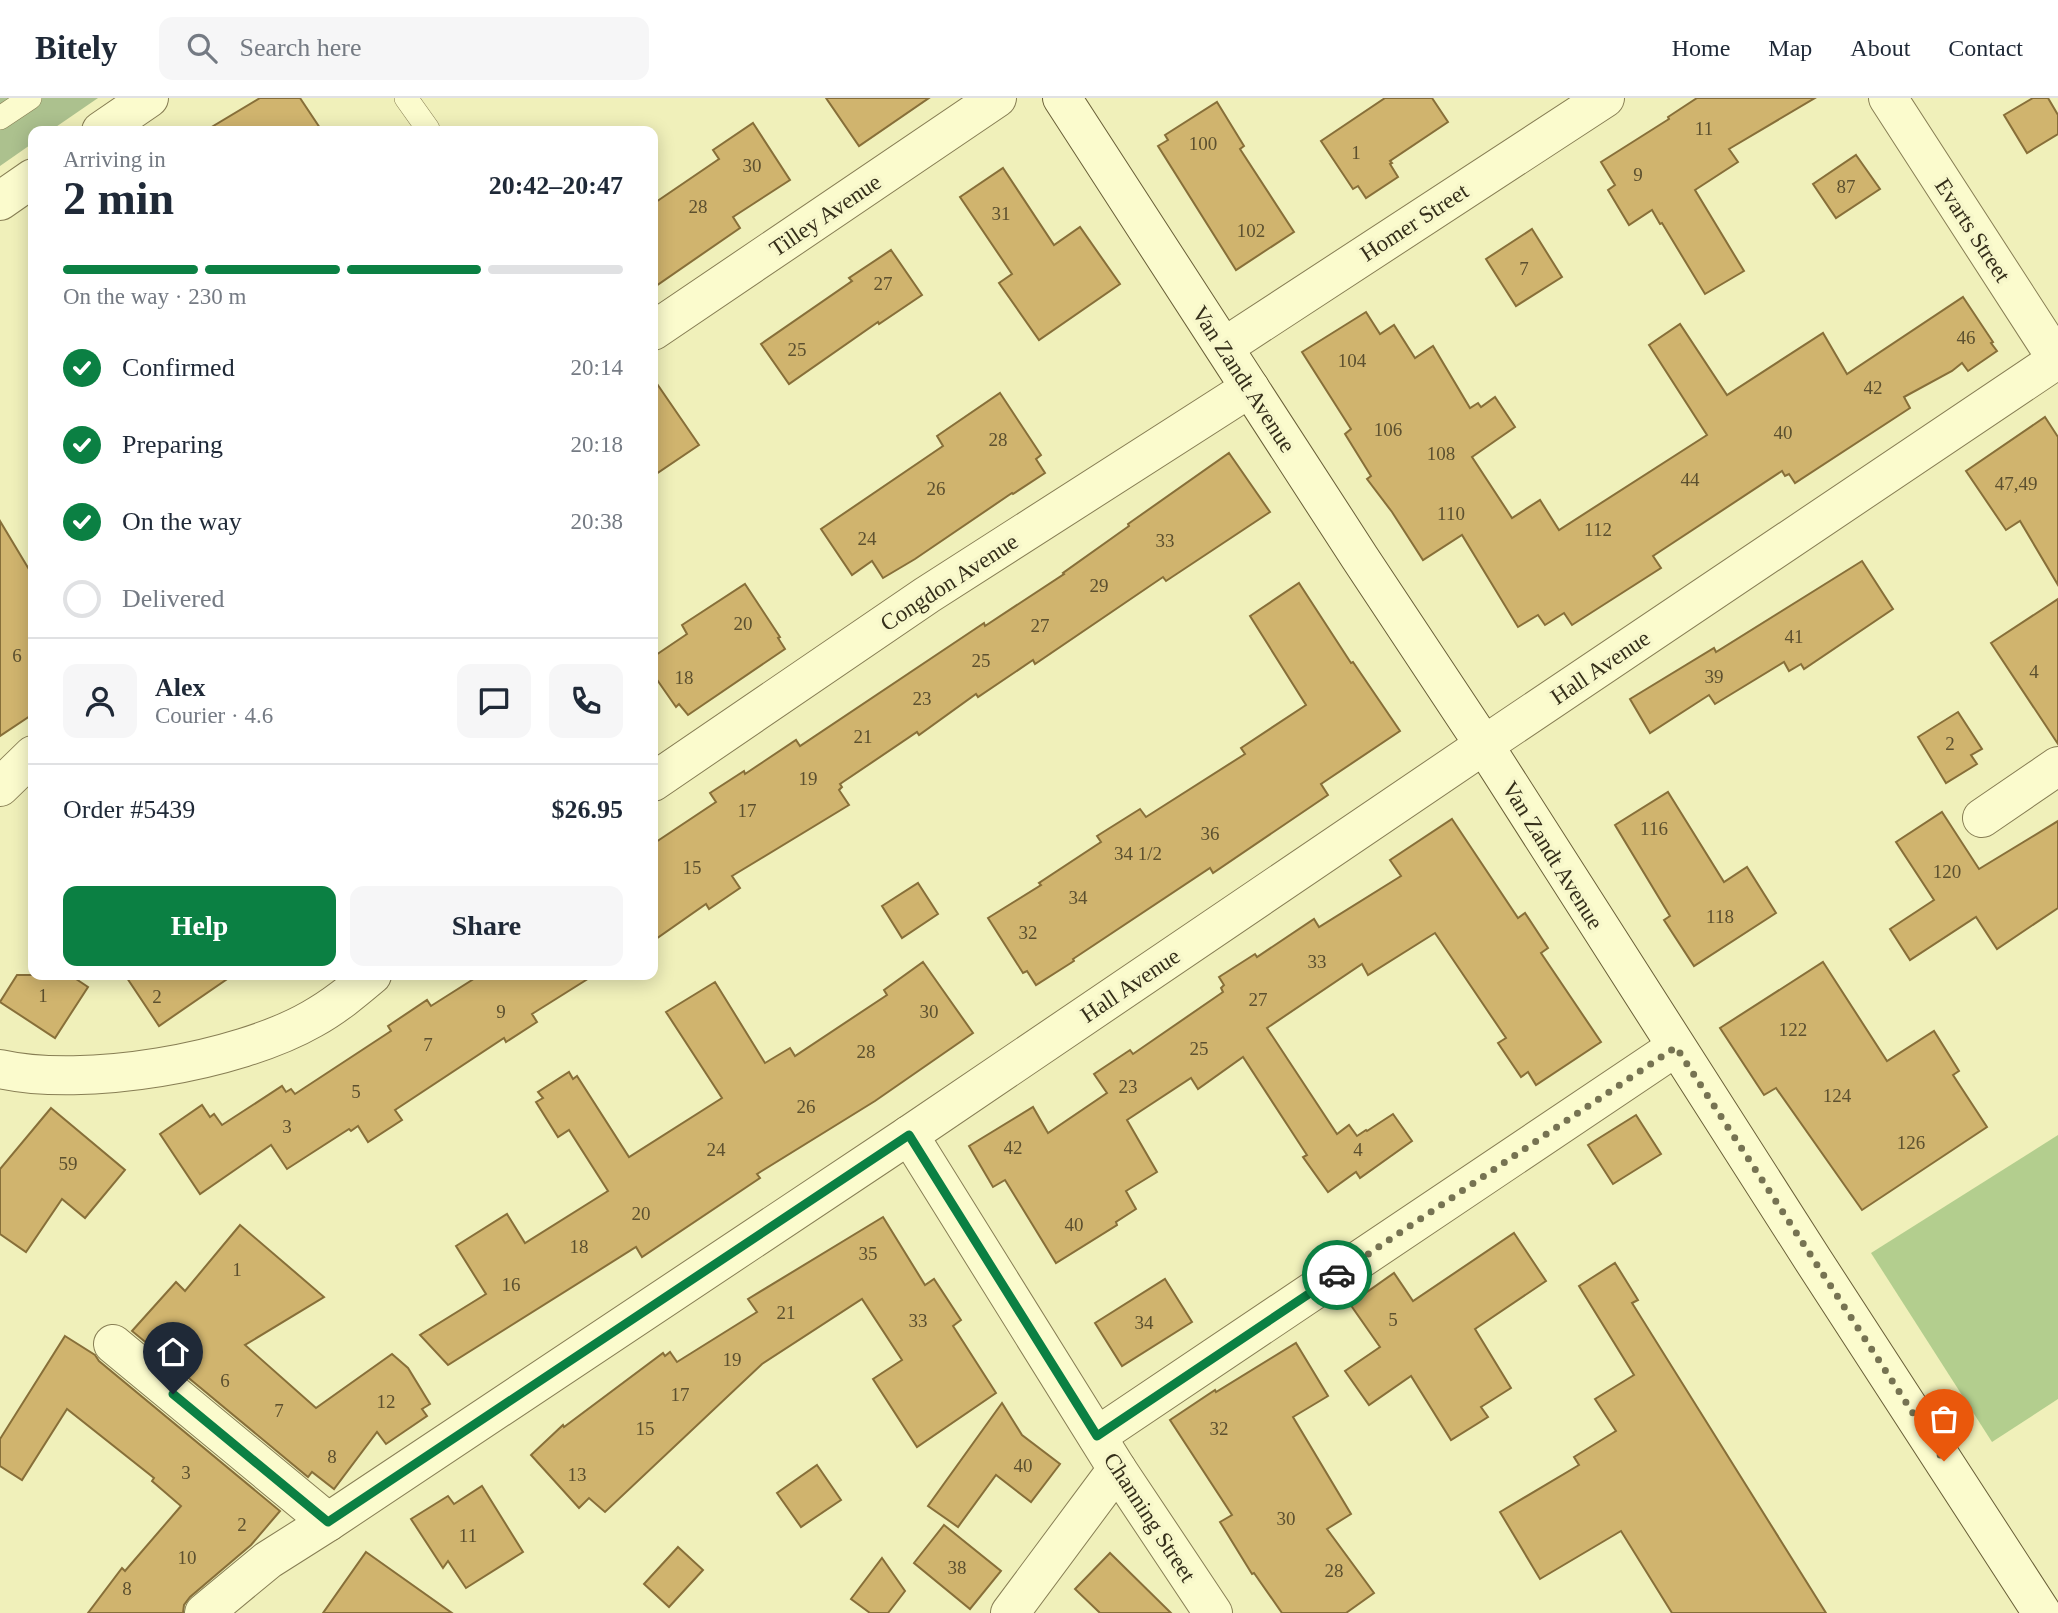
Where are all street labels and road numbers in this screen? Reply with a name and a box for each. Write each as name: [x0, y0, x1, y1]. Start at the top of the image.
street label: Tilley Avenue: [765, 169, 886, 262]
street label: Evarts Street: [1930, 174, 2016, 287]
street label: Homer Street: [1356, 178, 1473, 266]
street label: Van Zandt Avenue: [1187, 301, 1300, 457]
street label: Congdon Avenue: [876, 529, 1023, 636]
street label: Hall Avenue: [1546, 625, 1654, 710]
street label: Van Zandt Avenue: [1497, 777, 1608, 934]
street label: Hall Avenue: [1076, 943, 1184, 1028]
street label: Channing Street: [1099, 1448, 1201, 1587]

